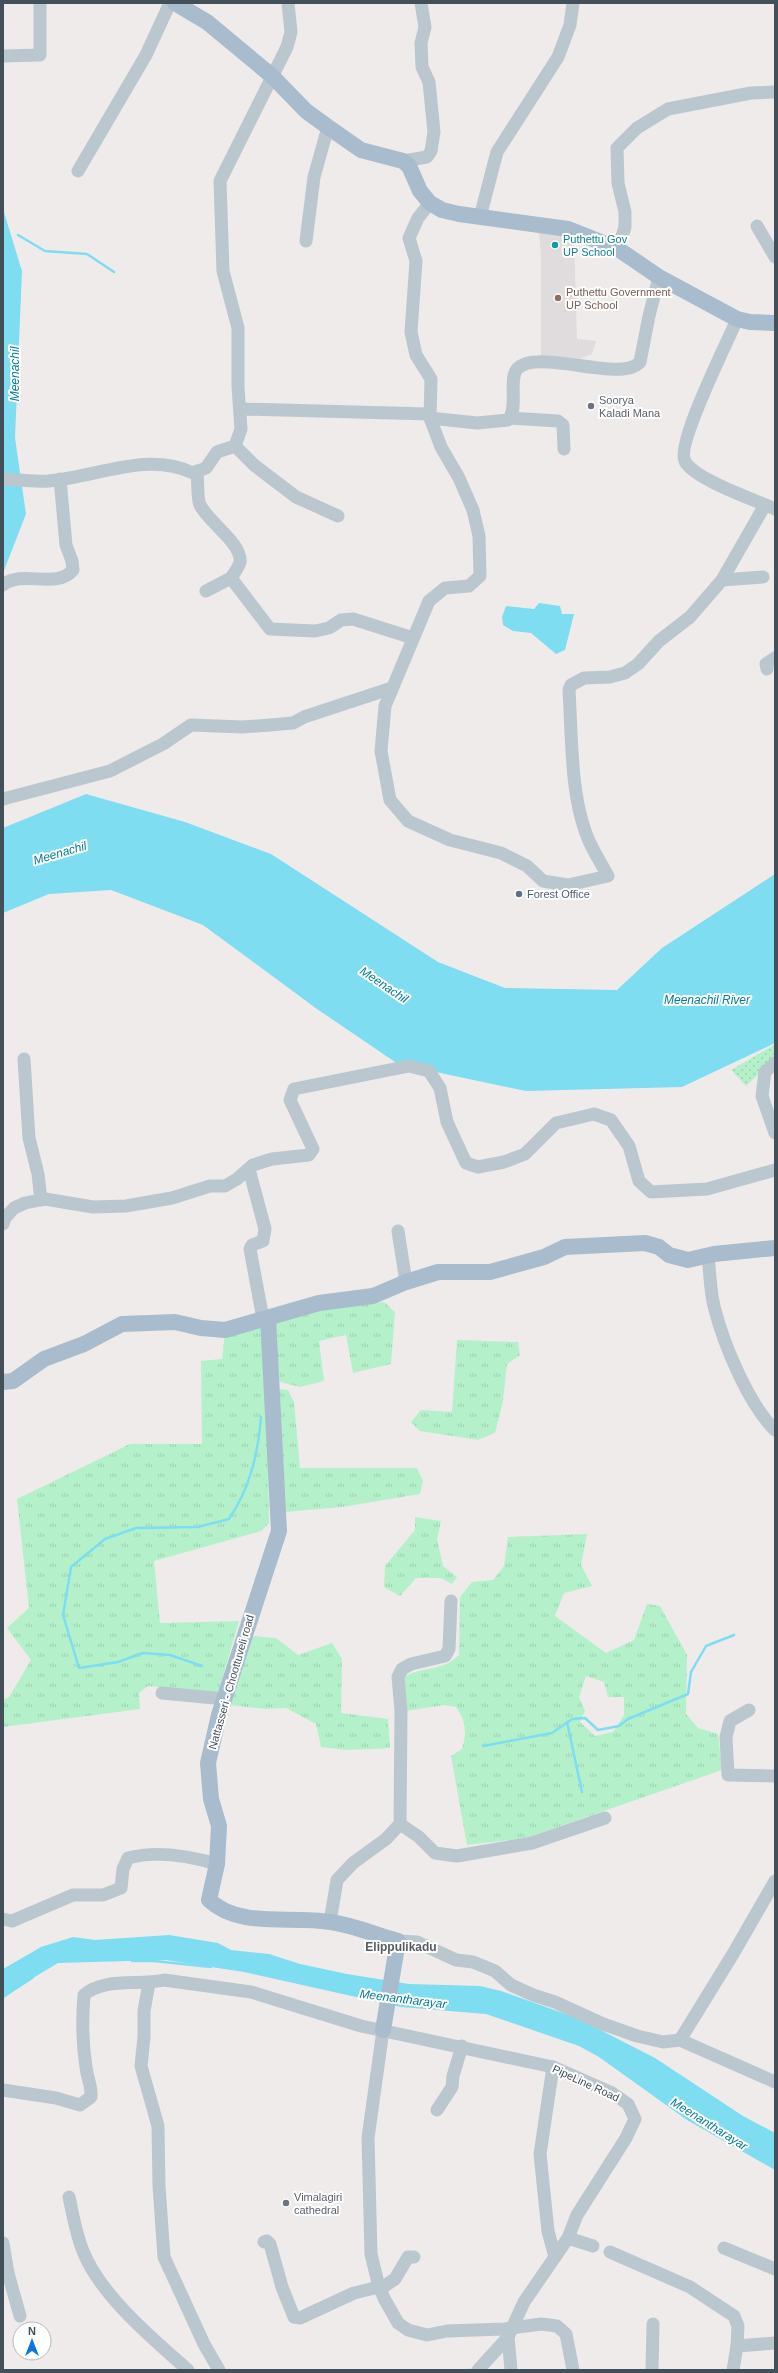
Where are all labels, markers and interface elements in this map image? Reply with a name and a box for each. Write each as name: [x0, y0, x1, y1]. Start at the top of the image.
place label: Puthettu Gov UP School: [563, 233, 628, 258]
marker: Puthettu Gov UP School: [550, 240, 560, 250]
place label: Puthettu Government UP School: [566, 286, 671, 311]
marker: Puthettu Government UP School: [553, 293, 563, 303]
water label: Meenachil: [8, 346, 22, 401]
place label: Soorya Kaladi Mana: [599, 394, 661, 419]
marker: Soorya Kaladi Mana: [586, 401, 596, 411]
water label: Meenachil: [32, 839, 89, 867]
place label: Forest Office: [527, 888, 590, 900]
marker: Forest Office: [514, 889, 524, 899]
water label: Meenachil: [357, 964, 411, 1006]
water label: Meenachil River: [664, 993, 751, 1007]
street label: Nattasseri - Choottuveli road: [206, 1613, 256, 1751]
district label: Elippulikadu: [365, 1940, 437, 1954]
water label: Meenantharayar: [359, 1987, 448, 2011]
street label: PipeLine Road: [551, 2062, 621, 2104]
water label: Meenantharayar: [668, 2095, 751, 2154]
place label: Vimalagiri cathedral: [294, 2191, 342, 2216]
marker: Vimalagiri cathedral: [281, 2198, 291, 2208]
north arrow: [12, 2321, 52, 2361]
text: N: [28, 2325, 36, 2337]

